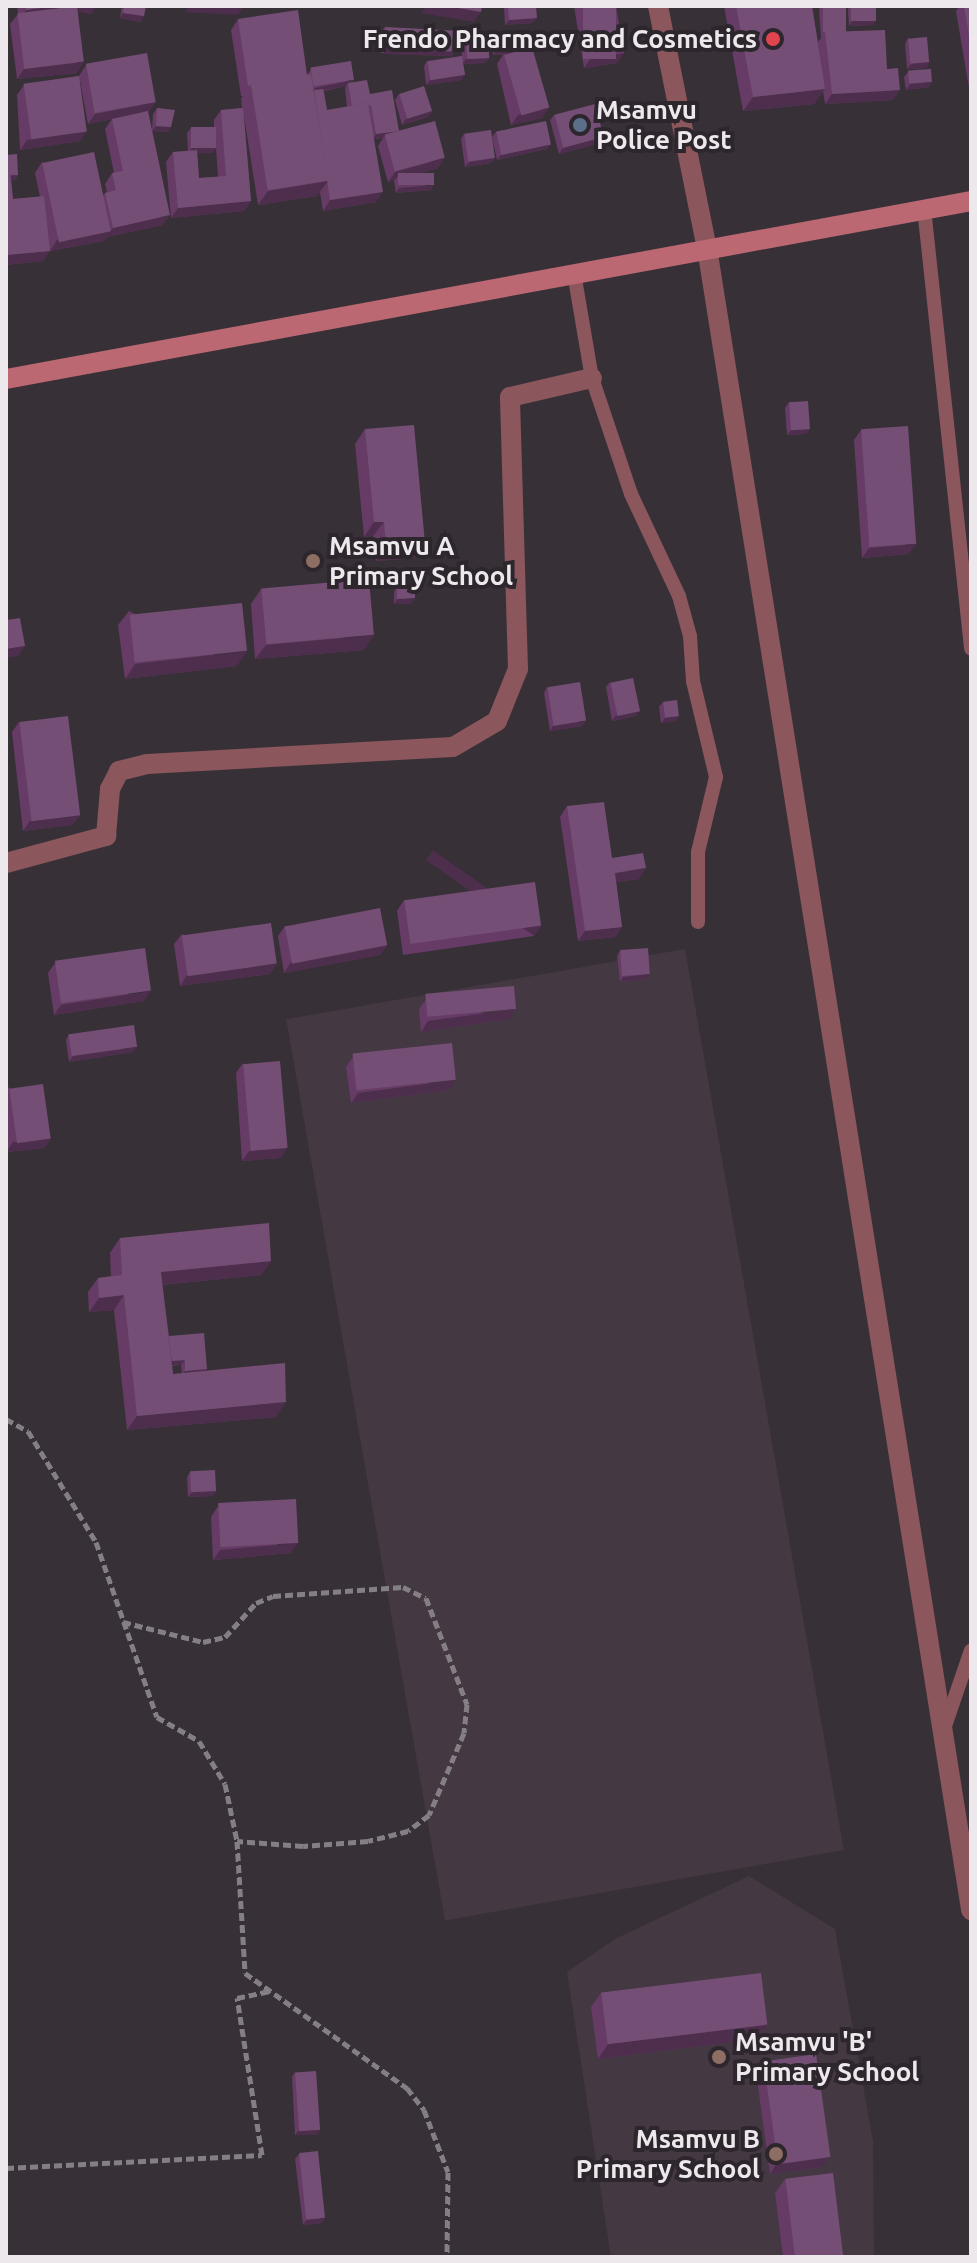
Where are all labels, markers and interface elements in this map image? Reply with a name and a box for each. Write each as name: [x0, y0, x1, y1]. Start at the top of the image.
place label: Frendo Pharmacy and Cosmetics: [363, 23, 757, 55]
marker: Frendo Pharmacy and Cosmetics: [764, 30, 782, 48]
place label: Msamvu Police Post: [596, 94, 731, 156]
marker: Msamvu Police Post: [571, 116, 589, 134]
place label: Msamvu A Primary School: [329, 530, 513, 592]
marker: Msamvu A Primary School: [304, 552, 322, 570]
place label: Msamvu 'B' Primary School: [735, 2026, 919, 2088]
marker: Msamvu 'B' Primary School: [710, 2048, 728, 2066]
place label: Msamvu B Primary School: [576, 2123, 760, 2184]
marker: Msamvu B Primary School: [767, 2145, 785, 2163]

